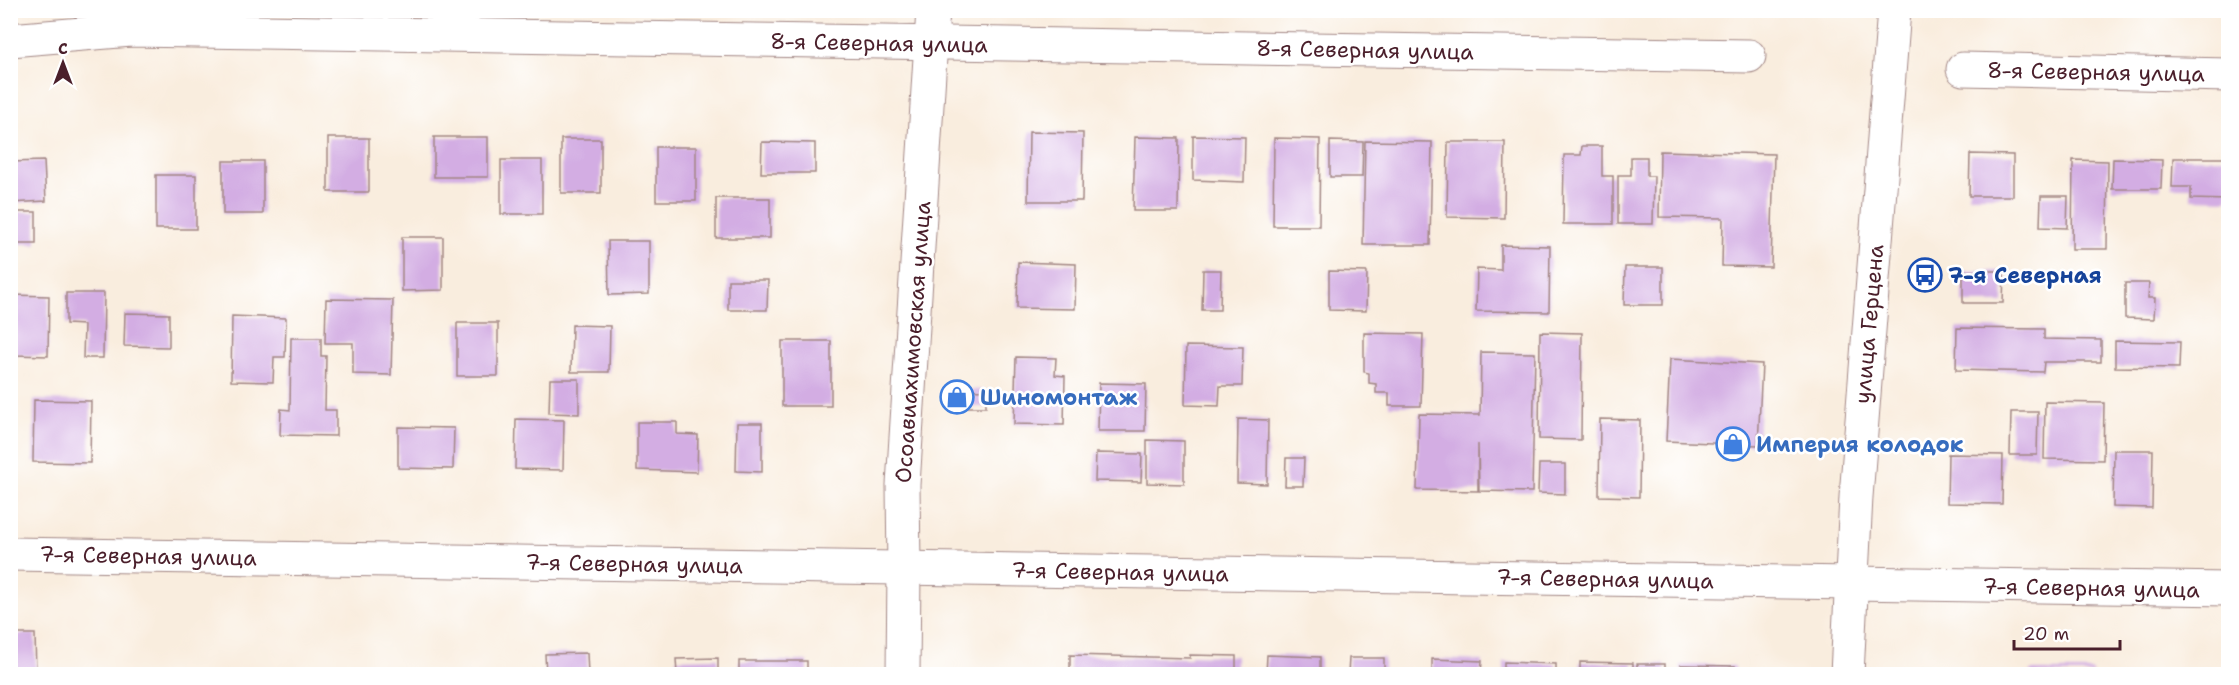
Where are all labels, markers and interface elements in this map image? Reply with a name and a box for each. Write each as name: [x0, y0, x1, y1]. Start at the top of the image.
street label: 8-я Северная улица: [770, 27, 988, 59]
north arrow: [33, 33, 93, 93]
street label: 8-я Северная улица: [1256, 34, 1474, 66]
text: С: [58, 38, 68, 59]
street label: 8-я Северная улица: [1987, 56, 2205, 88]
street label: Осоавиахимовская улица: [889, 200, 937, 484]
street label: улица Герцена: [1848, 243, 1890, 405]
bus stop icon: 7-я Северная: [1907, 257, 1943, 293]
place label: 7-я Северная: [1948, 261, 2102, 290]
shop icon: Шиномонтаж: [939, 379, 975, 415]
place label: Шиномонтаж: [980, 383, 1138, 412]
shop icon: Империя колодок: [1715, 426, 1751, 462]
place label: Империя колодок: [1756, 430, 1964, 459]
street label: 7-я Северная улица: [39, 540, 257, 572]
street label: 7-я Северная улица: [525, 548, 743, 580]
street label: 7-я Северная улица: [1011, 556, 1229, 588]
street label: 7-я Северная улица: [1496, 563, 1714, 595]
street label: 7-я Северная улица: [1982, 572, 2200, 604]
scale bar: [2014, 613, 2120, 651]
text: 20 m: [2023, 622, 2069, 646]

